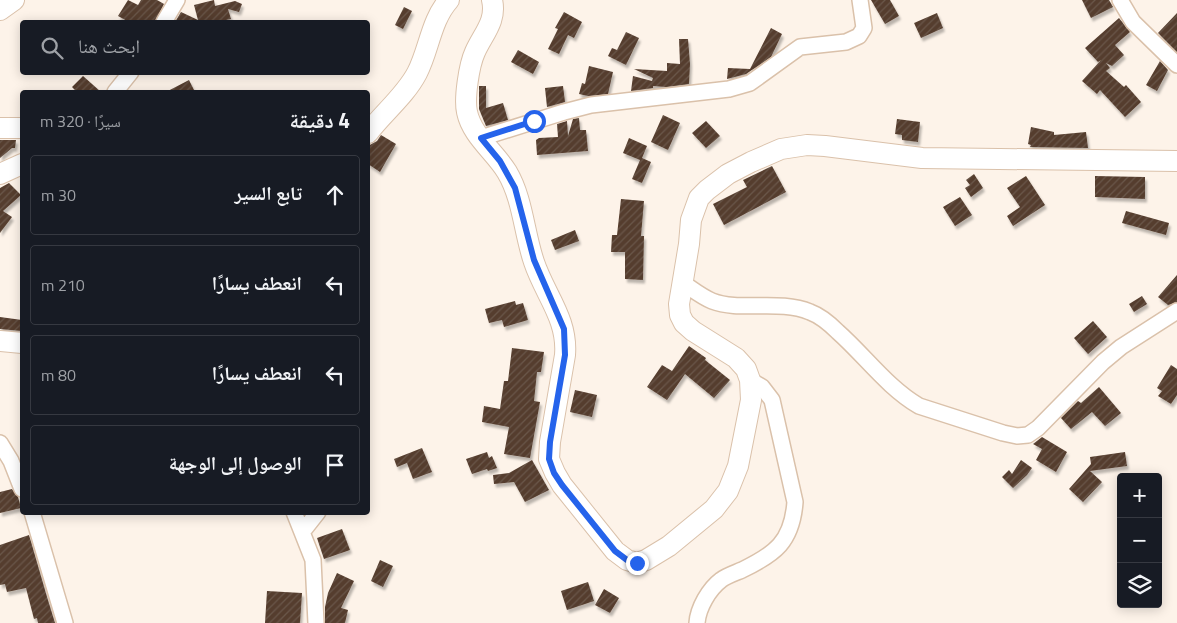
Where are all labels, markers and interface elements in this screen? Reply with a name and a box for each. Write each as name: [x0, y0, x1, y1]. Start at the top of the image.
search box: [20, 20, 370, 75]
text: ابحث هنا: [78, 31, 140, 60]
icon: search: [38, 34, 66, 62]
text: 4 دقيقة: [290, 104, 350, 136]
text: سيرًا · 320 m: [40, 109, 121, 133]
route start: [523, 110, 546, 133]
text: تابع السير: [234, 178, 302, 207]
icon: ahead: [321, 181, 349, 209]
text: 30 m: [41, 183, 76, 207]
text: انعطف يسارًا: [212, 268, 302, 297]
icon: left: [321, 271, 349, 299]
text: 210 m: [41, 273, 85, 297]
text: انعطف يسارًا: [212, 358, 302, 387]
icon: left: [321, 361, 349, 389]
text: 80 m: [41, 363, 76, 387]
text: الوصول إلى الوجهة: [169, 448, 302, 477]
icon: arrive: [321, 451, 349, 479]
map controls: [1117, 473, 1162, 608]
button: +: [1117, 473, 1162, 518]
button: −: [1117, 518, 1162, 563]
route end: [626, 552, 649, 575]
button: layers: [1117, 563, 1162, 608]

